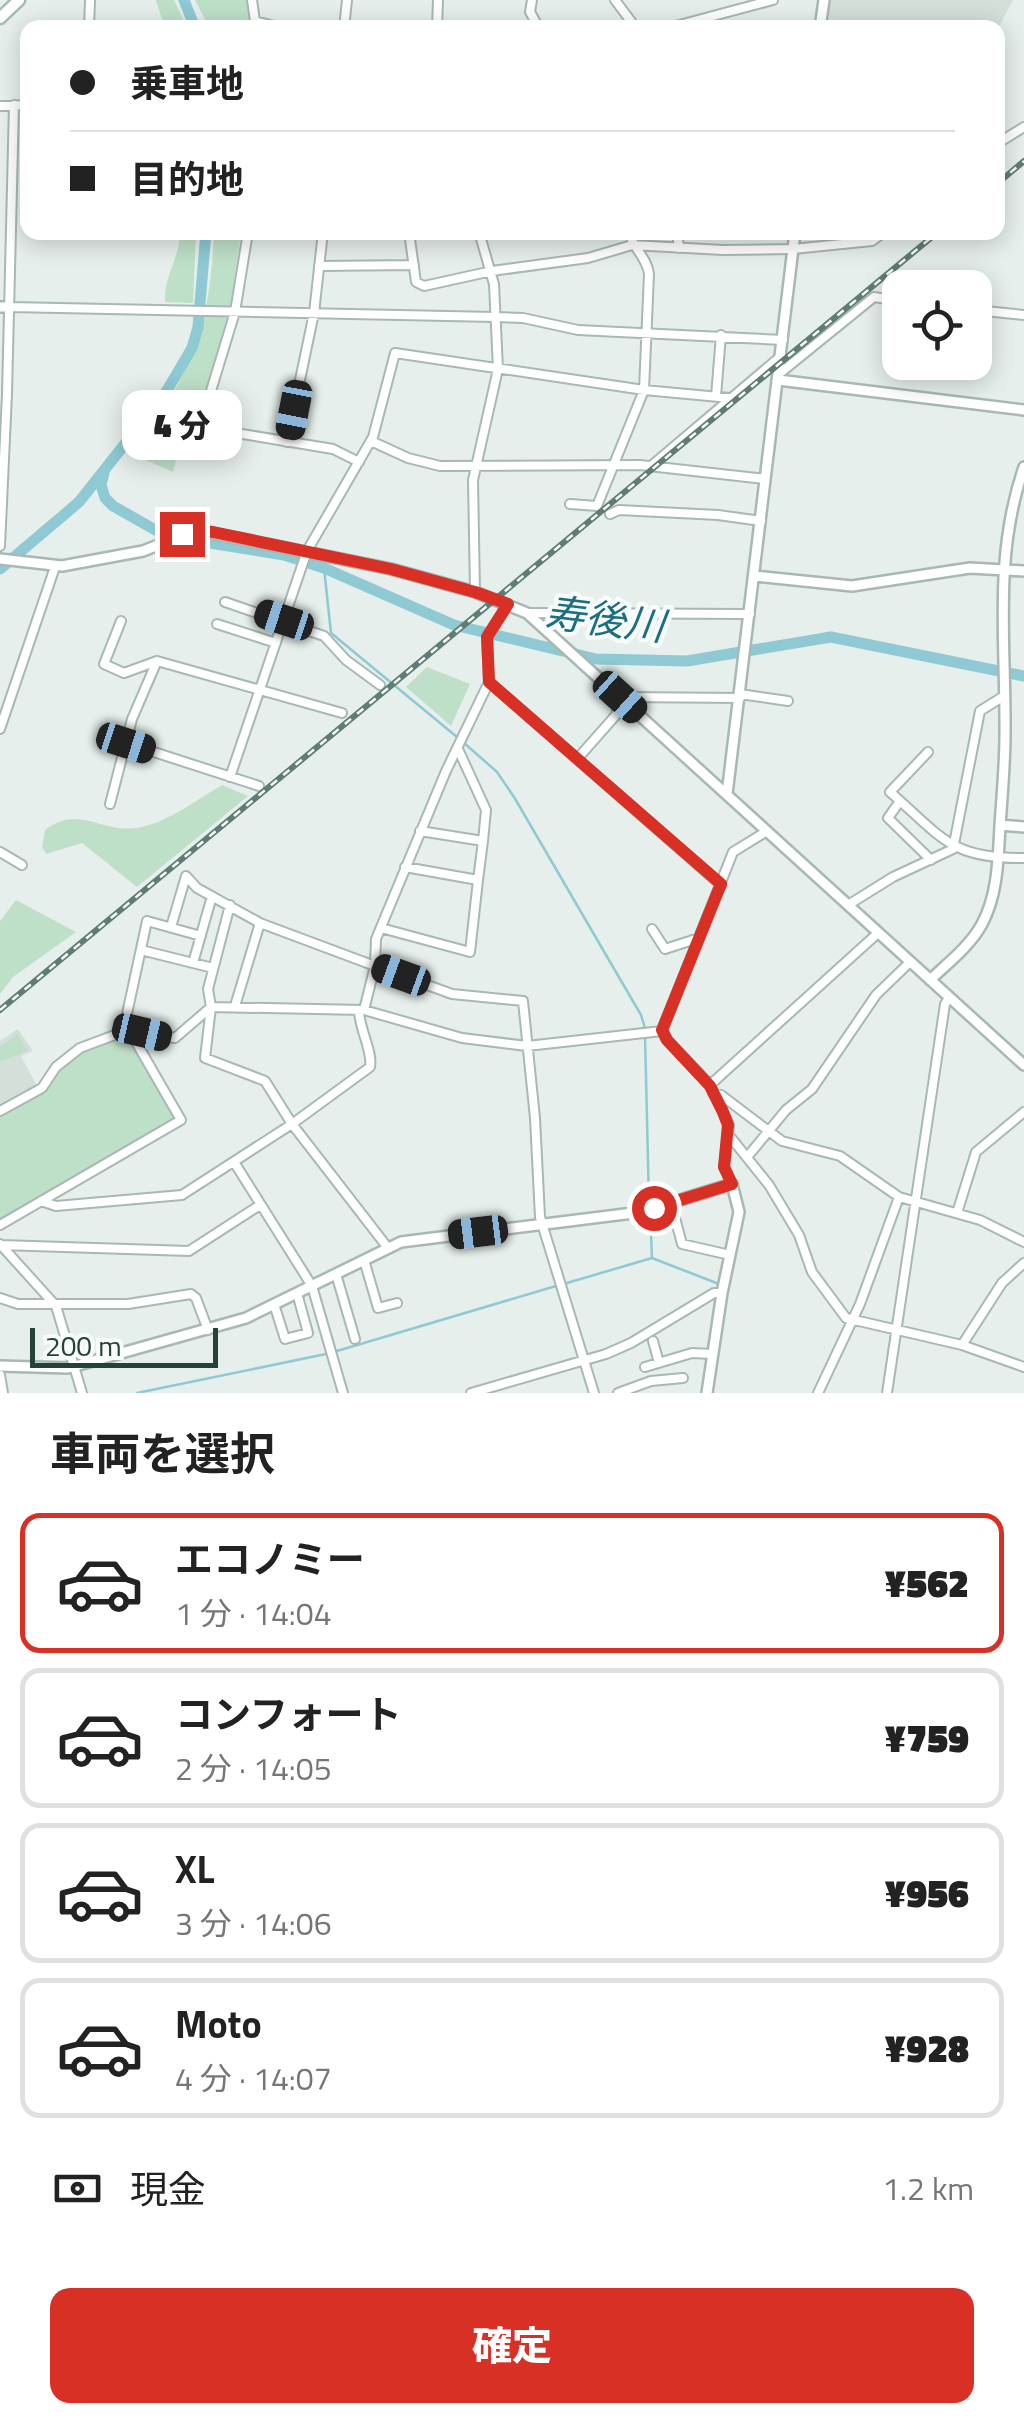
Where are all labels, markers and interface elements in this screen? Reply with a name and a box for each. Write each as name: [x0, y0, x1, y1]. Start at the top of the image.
text: 乗車地: [130, 54, 244, 112]
text: 目的地: [130, 150, 244, 208]
map controls: [882, 270, 992, 380]
button: locate: [882, 270, 992, 380]
car: [274, 378, 314, 442]
callout: 4 分: [122, 389, 242, 459]
text: 4 分: [154, 401, 210, 449]
route end: [160, 512, 205, 557]
water label: 寿後川: [542, 581, 672, 657]
car: [251, 596, 317, 644]
car: [588, 666, 652, 728]
car: [93, 719, 159, 767]
car: [368, 951, 434, 999]
car: [109, 1011, 175, 1053]
route start: [632, 1186, 677, 1231]
car: [446, 1213, 510, 1251]
scale bar: [30, 1323, 218, 1368]
text: 200 m: [45, 1324, 122, 1367]
text: 車両を選択: [50, 1419, 275, 1487]
text: エコノミー: [175, 1530, 365, 1588]
icon: car: [55, 1538, 145, 1628]
text: ¥562: [884, 1554, 969, 1612]
text: 1 分 · 14:04: [175, 1589, 332, 1637]
text: コンフォート: [175, 1685, 402, 1743]
icon: car: [55, 1693, 145, 1783]
text: ¥759: [884, 1709, 969, 1767]
text: 2 分 · 14:05: [175, 1744, 332, 1792]
text: XL: [175, 1840, 215, 1898]
icon: car: [55, 1848, 145, 1938]
text: ¥956: [884, 1864, 969, 1922]
text: 3 分 · 14:06: [175, 1899, 332, 1947]
text: Moto: [175, 1995, 262, 2053]
icon: car: [55, 2003, 145, 2093]
text: ¥928: [884, 2019, 969, 2077]
text: 4 分 · 14:07: [175, 2054, 332, 2102]
text: 現金: [130, 2160, 206, 2218]
icon: cash: [50, 2161, 105, 2216]
text: 1.2 km: [882, 2164, 974, 2212]
button: 確定: [50, 2288, 974, 2403]

